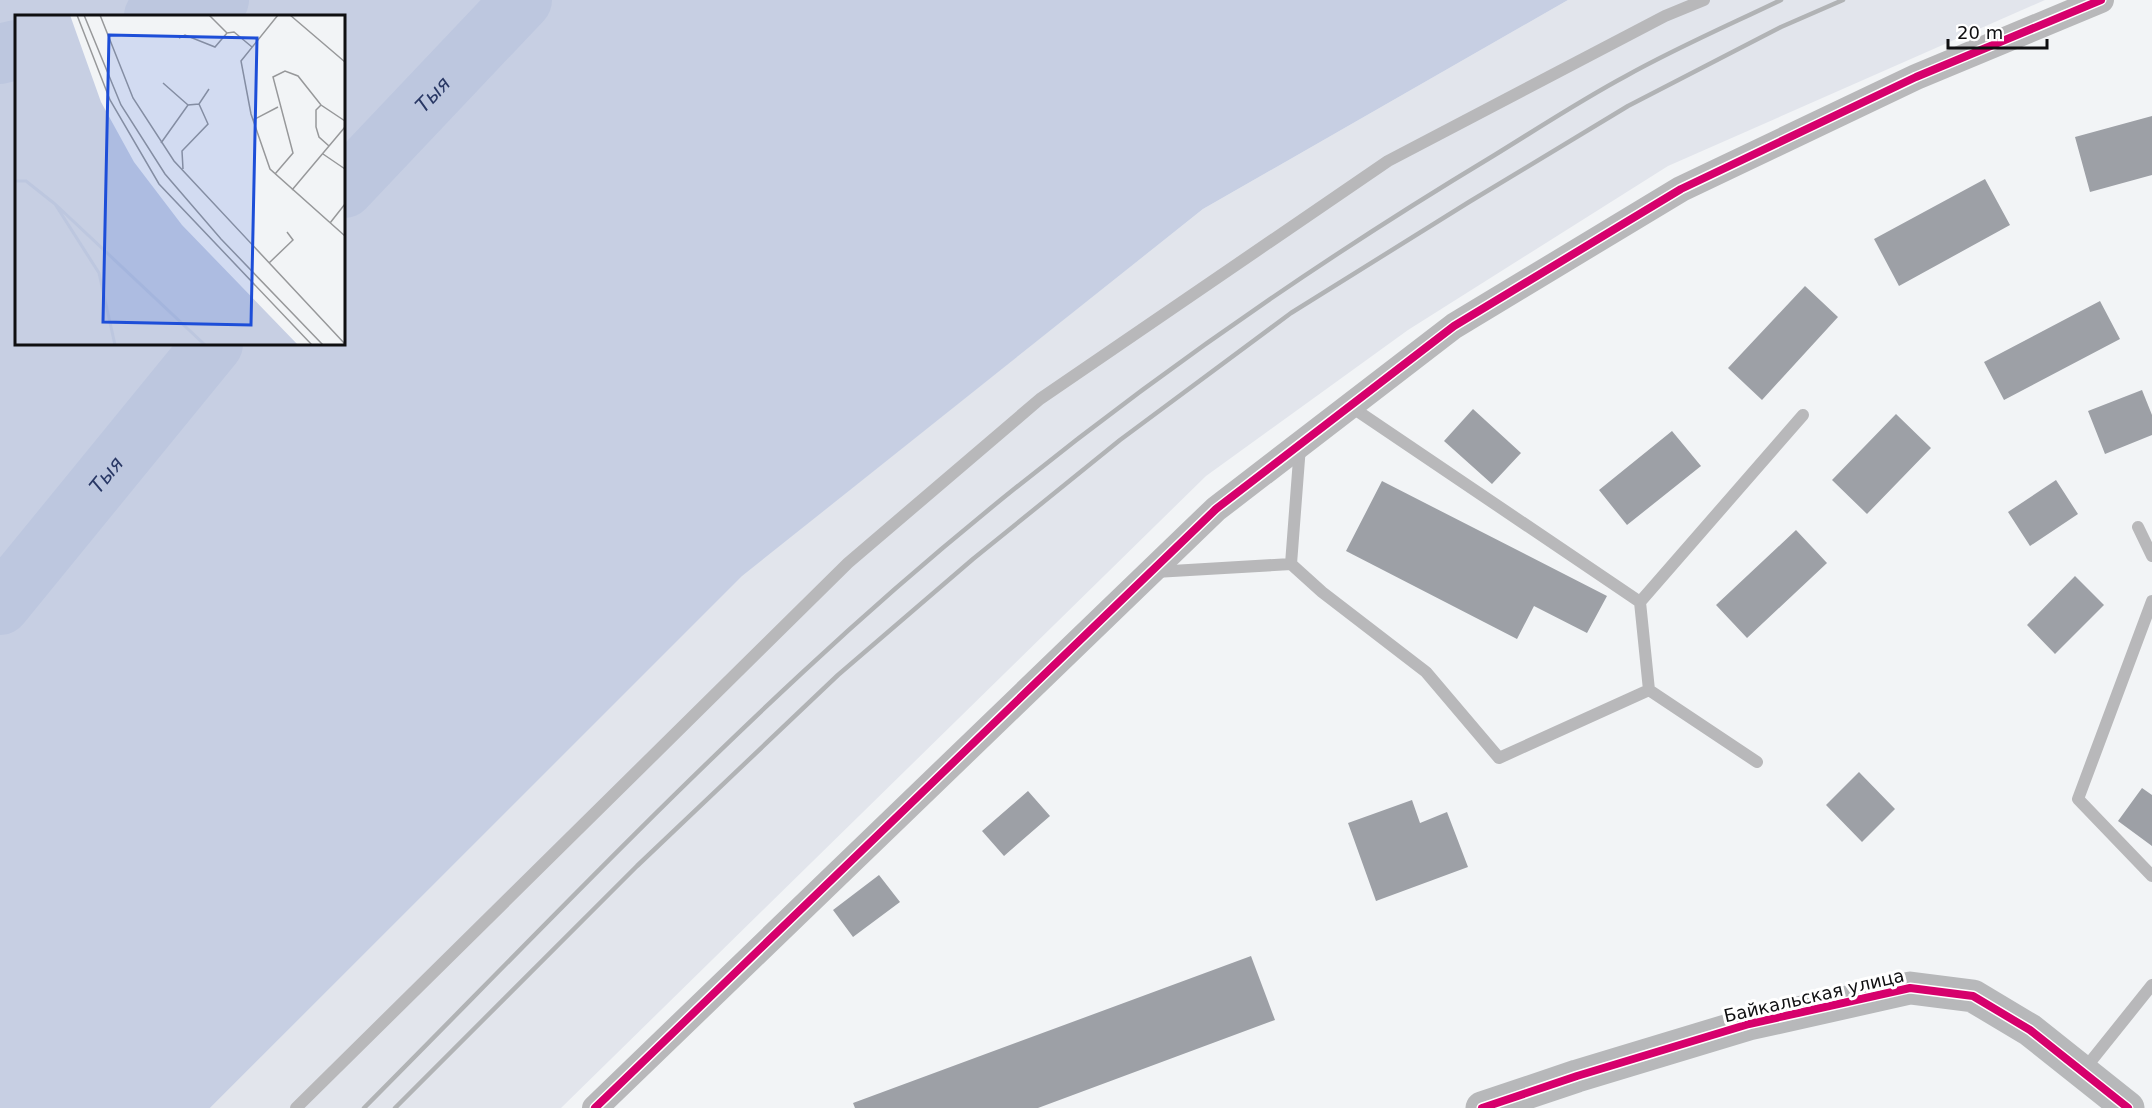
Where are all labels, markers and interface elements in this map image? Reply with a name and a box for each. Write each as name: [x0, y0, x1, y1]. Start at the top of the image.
scale bar: [1948, 12, 2047, 50]
inset map: [15, 15, 345, 345]
text: 20 m: [1957, 22, 2003, 43]
water label: Тыя: [410, 72, 455, 117]
water label: Тыя: [84, 452, 128, 498]
street label: Байкальская улица: [1722, 965, 1906, 1027]

